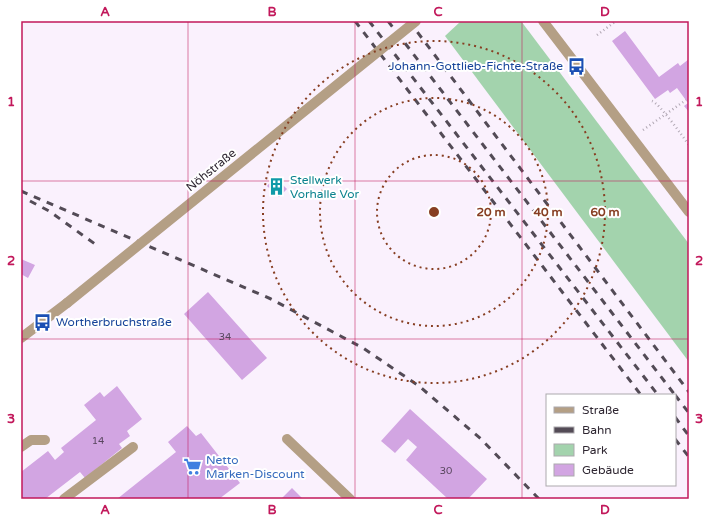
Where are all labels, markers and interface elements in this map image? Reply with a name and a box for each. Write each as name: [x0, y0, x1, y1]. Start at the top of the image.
text: A: [100, 4, 110, 20]
text: B: [267, 4, 277, 20]
text: C: [433, 4, 443, 20]
text: D: [600, 4, 610, 20]
bus stop icon: Johann-Gottlieb-Fichte-Straße: [566, 56, 586, 76]
place label: Johann-Gottlieb-Fichte-Straße: [389, 59, 563, 73]
text: 1: [7, 94, 15, 110]
text: 1: [695, 94, 703, 110]
street label: Nöhstraße: [183, 146, 239, 194]
place label: Stellwerk Vorhalle Vor: [290, 173, 359, 201]
building icon: Stellwerk Vorhalle Vor: [267, 177, 287, 197]
centre of rings: [427, 205, 441, 219]
text: 20 m: [476, 205, 506, 219]
text: 40 m: [533, 205, 563, 219]
text: 60 m: [590, 205, 620, 219]
text: 2: [7, 253, 15, 269]
text: 2: [695, 253, 703, 269]
bus stop icon: Wortherbruchstraße: [33, 312, 53, 332]
place label: Wortherbruchstraße: [56, 315, 172, 329]
house number: 34: [219, 331, 231, 343]
legend: [546, 394, 676, 486]
text: Straße: [582, 403, 619, 417]
text: 3: [7, 411, 15, 427]
text: 3: [695, 411, 703, 427]
text: Bahn: [582, 423, 612, 437]
house number: 14: [92, 435, 104, 447]
text: Park: [582, 443, 608, 457]
place label: Netto Marken-Discount: [206, 453, 305, 481]
supermarket icon: Netto Marken-Discount: [183, 457, 203, 477]
text: Gebäude: [582, 463, 634, 477]
house number: 30: [440, 465, 452, 477]
text: A: [100, 502, 110, 518]
text: B: [267, 502, 277, 518]
text: C: [433, 502, 443, 518]
text: D: [600, 502, 610, 518]

